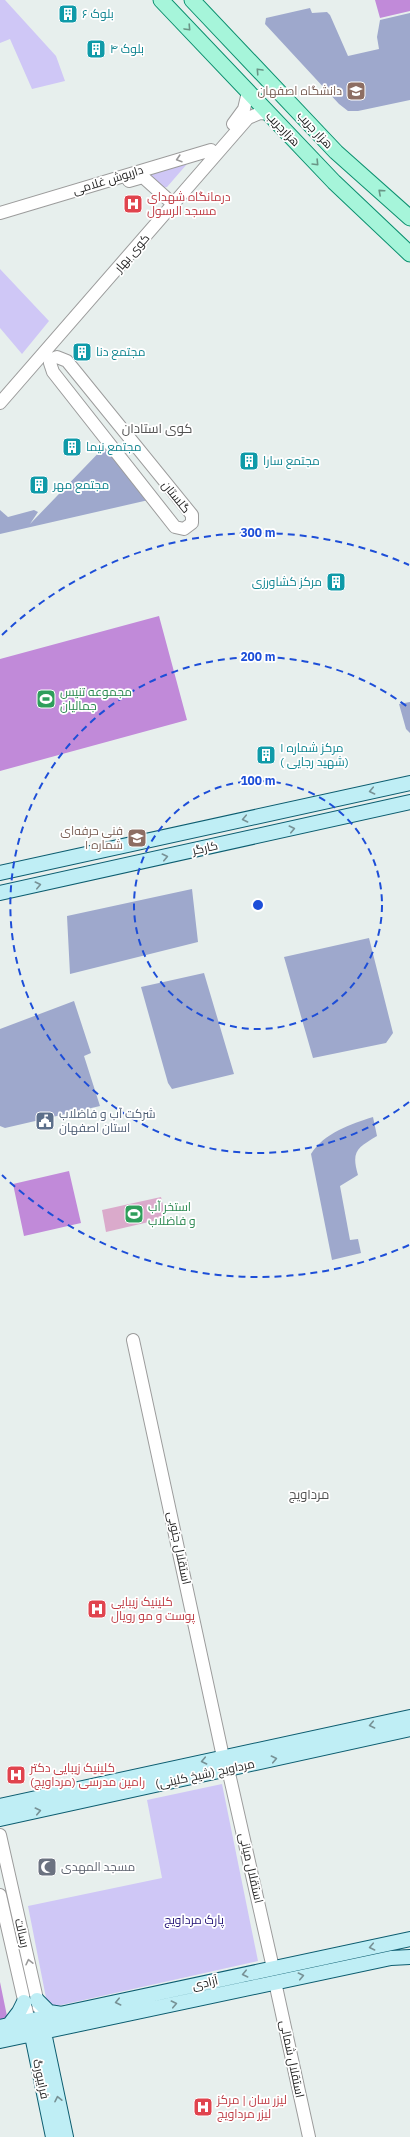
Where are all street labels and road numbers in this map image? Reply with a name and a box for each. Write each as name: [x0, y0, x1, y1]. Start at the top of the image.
street label: هزارجریب: [263, 108, 304, 149]
street label: هزار جریب: [294, 108, 336, 151]
street label: داریوش غلامی: [71, 162, 145, 197]
street label: کوی بهار: [110, 230, 152, 276]
street label: گلستان: [159, 478, 194, 516]
street label: کارگر: [190, 837, 219, 858]
street label: استقلال جنوبی: [164, 1510, 195, 1586]
street label: مرداویج (شیخ کلینی): [154, 1756, 256, 1792]
street label: استقلال میانی: [236, 1831, 267, 1905]
street label: رسالت: [12, 1917, 33, 1949]
street label: آزادی: [190, 1972, 220, 1993]
street label: استقلال شمالی: [277, 2019, 308, 2099]
street label: فرایبورگ: [30, 2058, 53, 2100]

